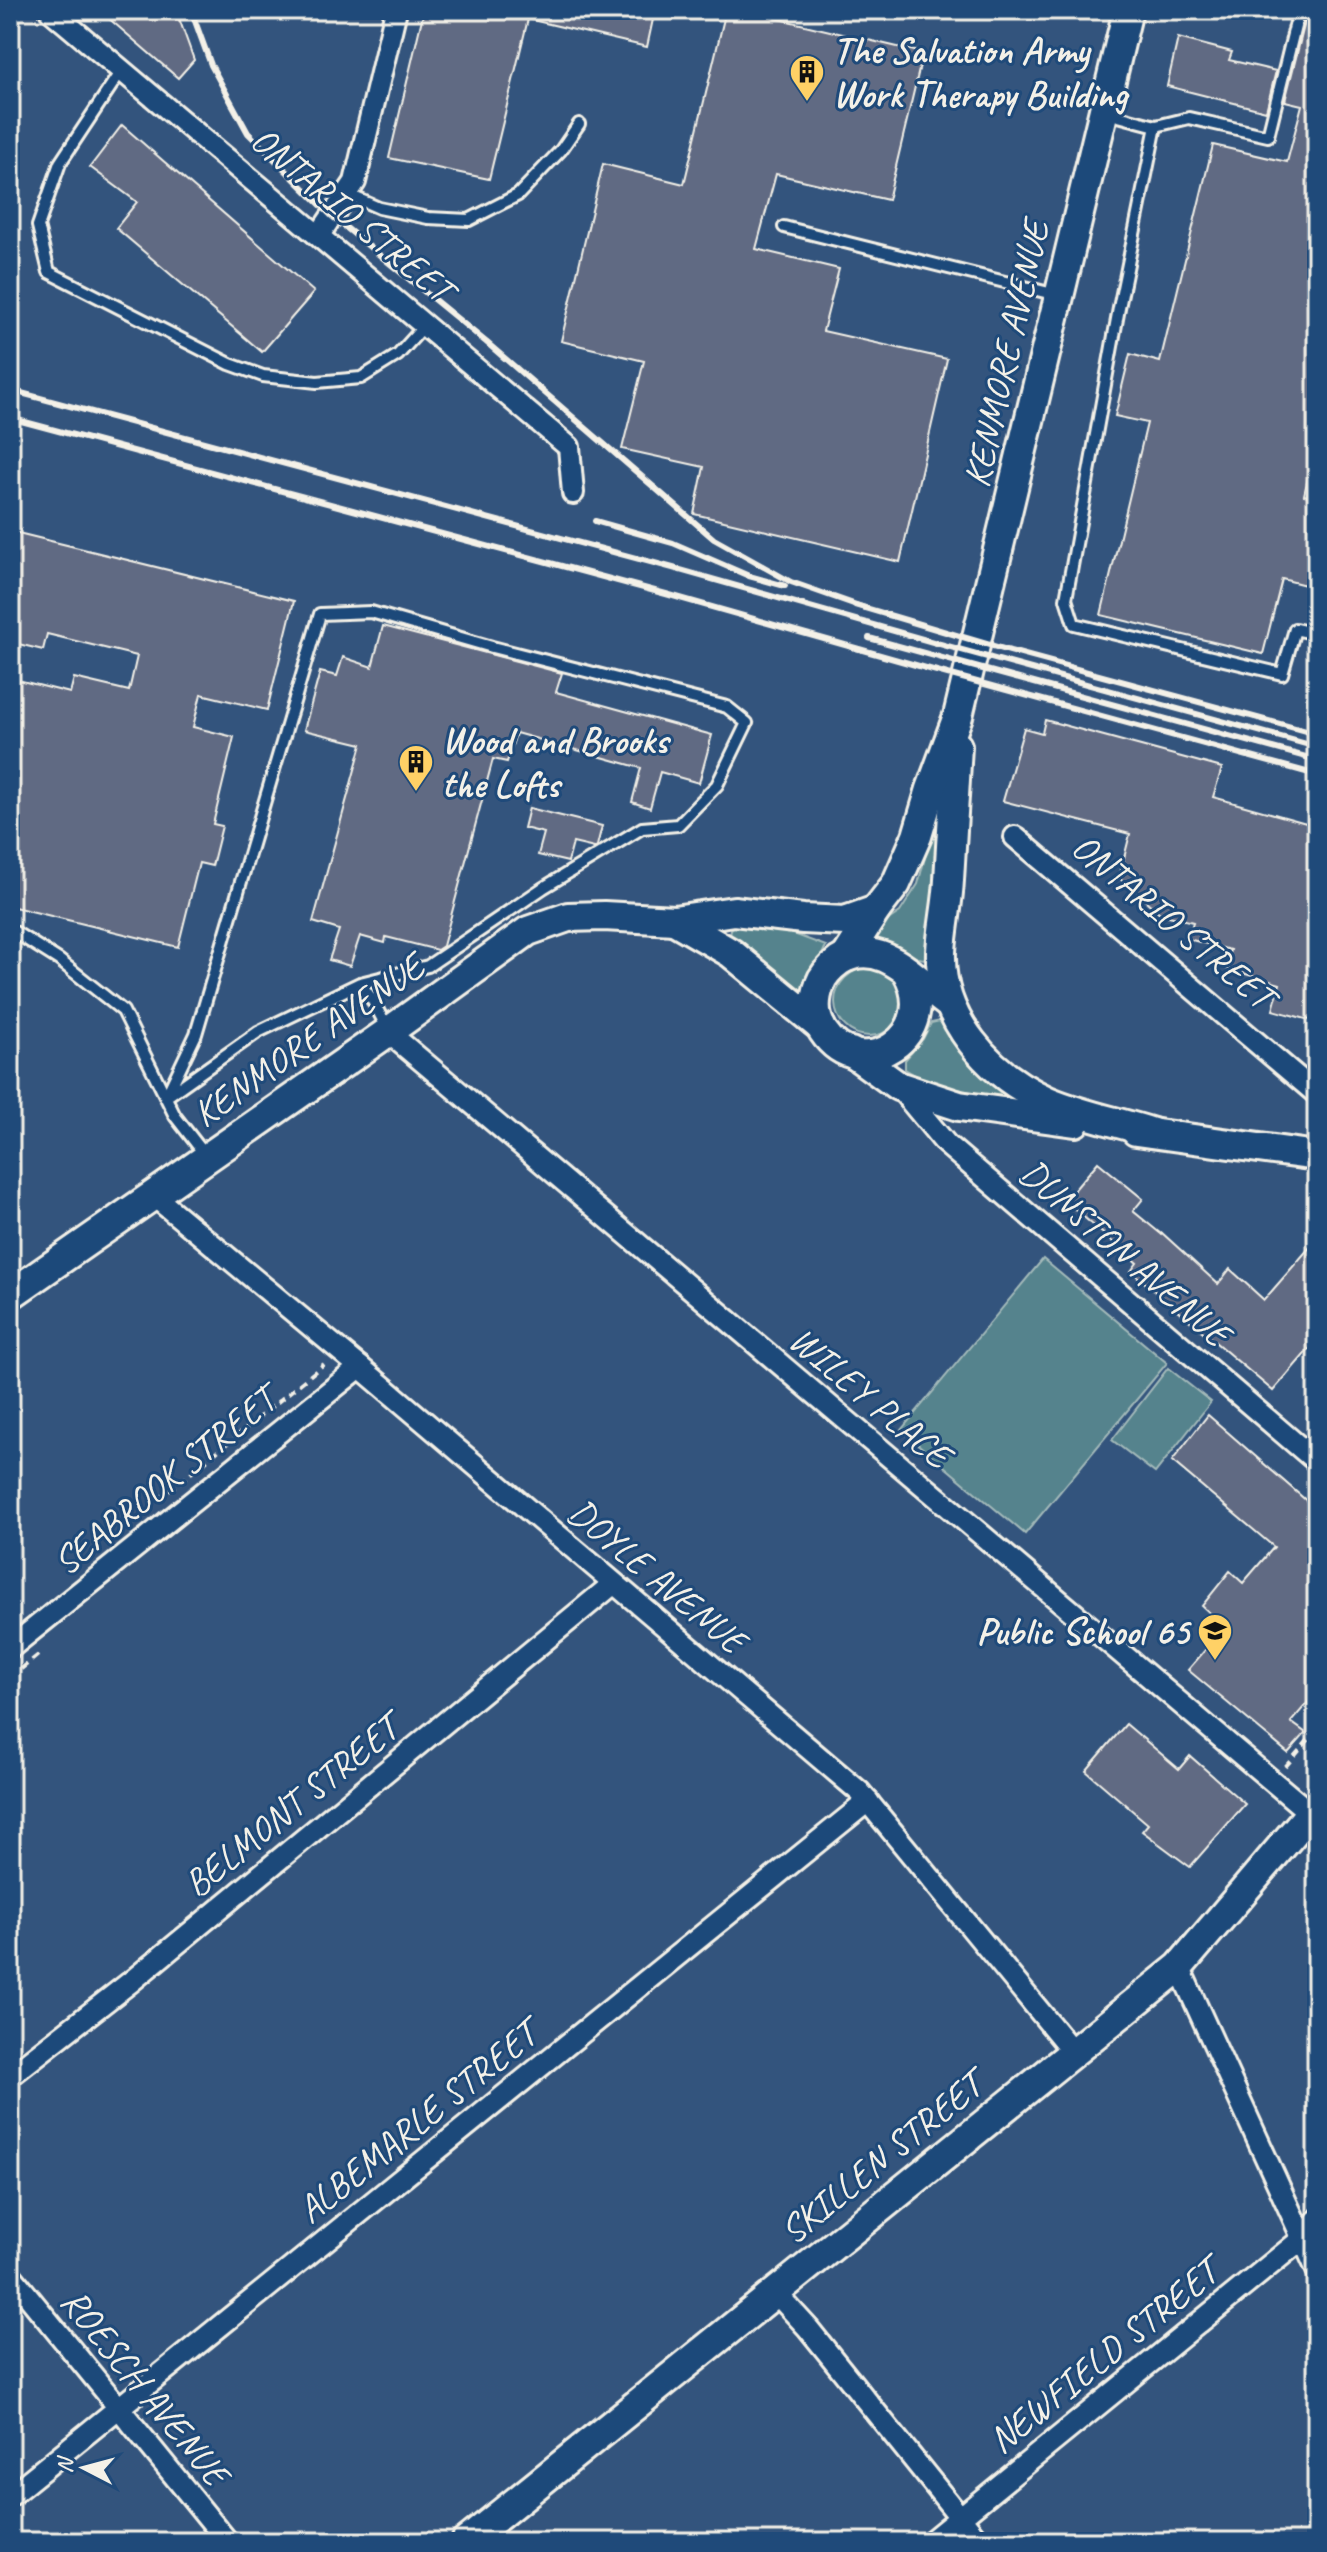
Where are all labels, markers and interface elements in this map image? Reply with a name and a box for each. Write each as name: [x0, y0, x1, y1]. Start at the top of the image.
place label: The Salvation Army Work Therapy Building: [833, 27, 1130, 118]
building icon: The Salvation Army Work Therapy Building: [788, 53, 826, 103]
street label: ONTARIO STREET: [241, 116, 469, 317]
street label: KENMORE AVENUE: [953, 212, 1061, 492]
place label: Wood and Brooks the Lofts: [442, 717, 671, 808]
building icon: Wood and Brooks the Lofts: [397, 743, 435, 793]
street label: ONTARIO STREET: [1062, 823, 1290, 1024]
street label: KENMORE AVENUE: [183, 940, 437, 1137]
street label: DUNSTON AVENUE: [1010, 1149, 1244, 1360]
street label: WILEY PLACE: [780, 1316, 964, 1481]
street label: SEABROOK STREET: [43, 1371, 292, 1585]
street label: DOYLE AVENUE: [559, 1488, 759, 1667]
place label: Public School 65: [977, 1608, 1192, 1655]
school or university icon: Public School 65: [1196, 1612, 1234, 1662]
street label: BELMONT STREET: [174, 1699, 415, 1907]
street label: ALBEMARLE STREET: [288, 2005, 554, 2233]
street label: SKILLEN STREET: [770, 2056, 999, 2254]
street label: NEWFIELD STREET: [978, 2243, 1235, 2463]
street label: ROESCH AVENUE: [51, 2279, 239, 2495]
north arrow: [44, 2428, 124, 2508]

